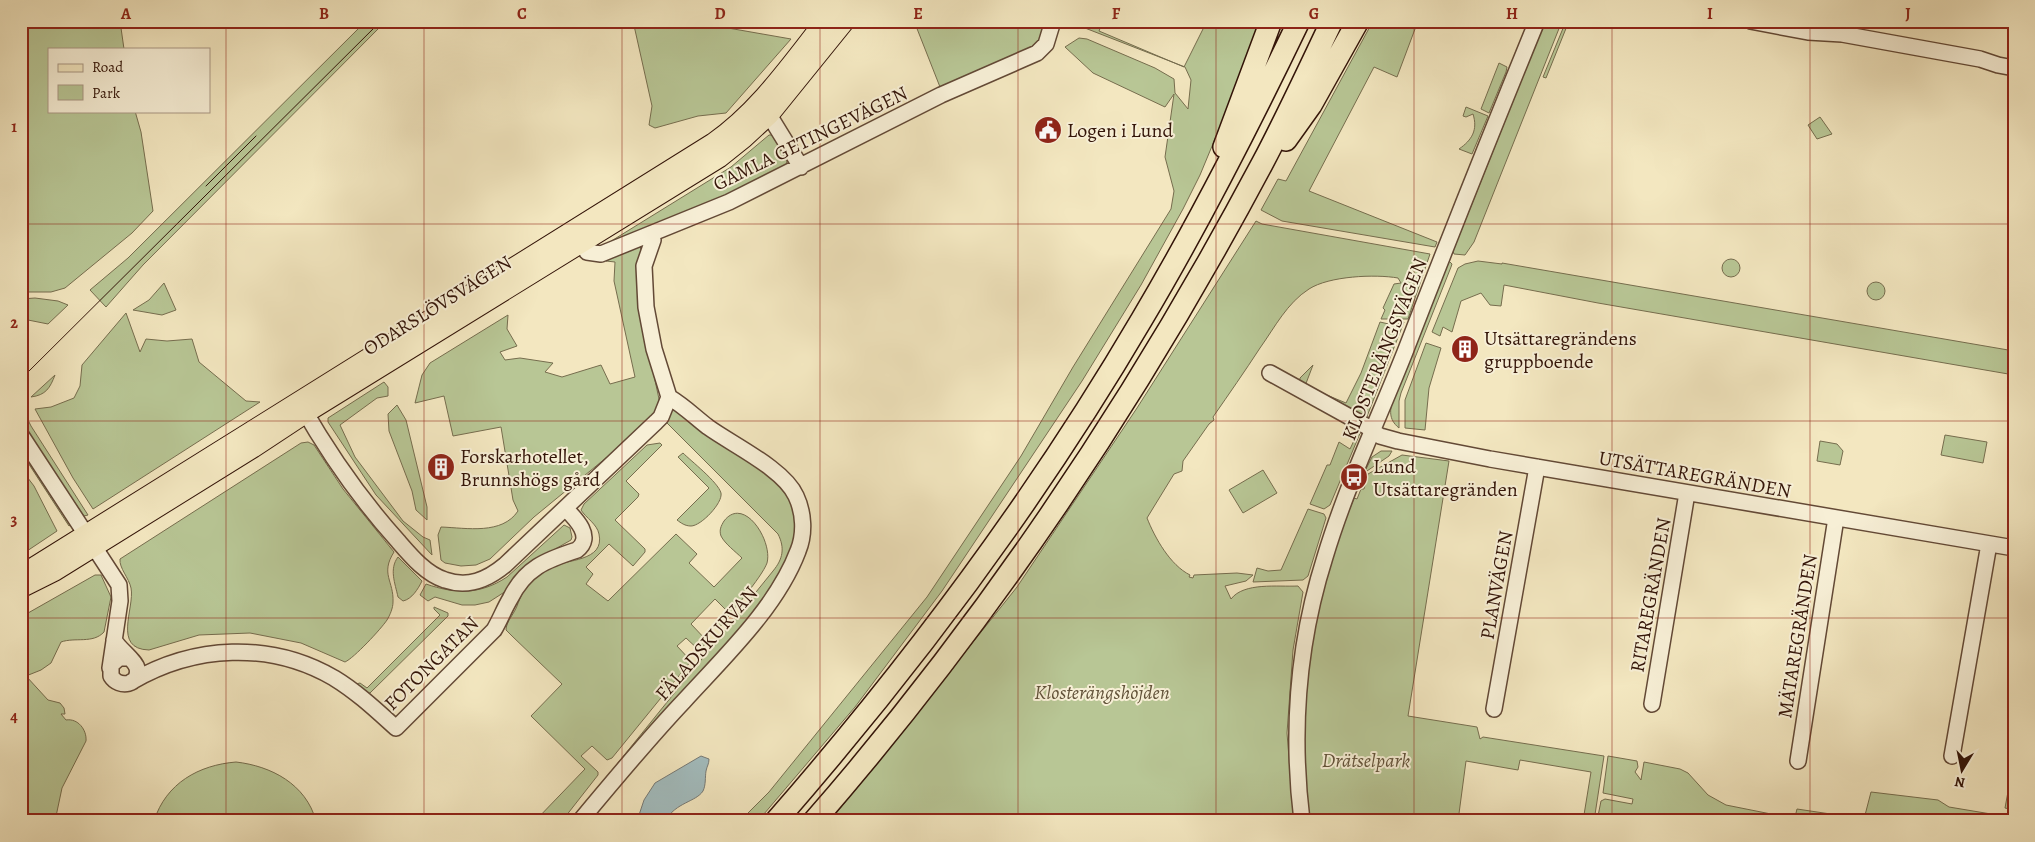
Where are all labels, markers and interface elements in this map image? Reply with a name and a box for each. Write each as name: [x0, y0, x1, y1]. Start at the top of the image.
text: A: [120, 3, 132, 25]
text: B: [319, 3, 329, 25]
text: C: [517, 3, 527, 25]
text: D: [714, 3, 726, 25]
text: E: [913, 3, 923, 25]
text: F: [1112, 3, 1121, 25]
text: G: [1309, 3, 1319, 25]
text: H: [1506, 3, 1518, 25]
text: I: [1707, 3, 1713, 25]
text: J: [1905, 3, 1911, 25]
legend: [48, 48, 210, 112]
text: Road: [92, 57, 124, 77]
street label: GAMLA GETINGEVÄGEN: [708, 80, 912, 197]
text: Park: [92, 83, 121, 103]
public building icon: Logen i Lund: [1033, 115, 1063, 145]
text: 1: [11, 116, 17, 138]
place label: Logen i Lund: [1067, 117, 1174, 144]
street label: ODARSLÖVSVÄGEN: [358, 249, 517, 362]
street label: KLOSTERÄNGSVÄGEN: [1336, 254, 1433, 444]
text: 2: [10, 312, 18, 334]
place label: Utsättaregrändens gruppboende: [1484, 325, 1637, 375]
building icon: Utsättaregrändens gruppboende: [1450, 334, 1480, 364]
place label: Forskarhotellet, Brunnshögs gård: [460, 443, 600, 493]
street label: UTSÄTTAREGRÄNDEN: [1597, 444, 1793, 505]
building icon: Forskarhotellet, Brunnshögs gård: [426, 452, 456, 482]
place label: Lund Utsättaregränden: [1373, 453, 1518, 503]
bus stop icon: Lund Utsättaregränden: [1339, 462, 1369, 492]
text: 3: [11, 509, 18, 531]
street label: RITAREGRÄNDEN: [1624, 516, 1677, 675]
street label: PLANVÄGEN: [1474, 529, 1519, 642]
street label: MÄTAREGRÄNDEN: [1771, 552, 1824, 720]
street label: FÄLADSKURVAN: [649, 580, 764, 706]
street label: FOTONGATAN: [378, 610, 485, 717]
park label: Klosterängshöjden: [1034, 679, 1170, 706]
text: 4: [10, 706, 18, 728]
north arrow: [1938, 744, 1988, 794]
park label: Drätselpark: [1322, 747, 1410, 774]
text: N: [1953, 772, 1967, 793]

